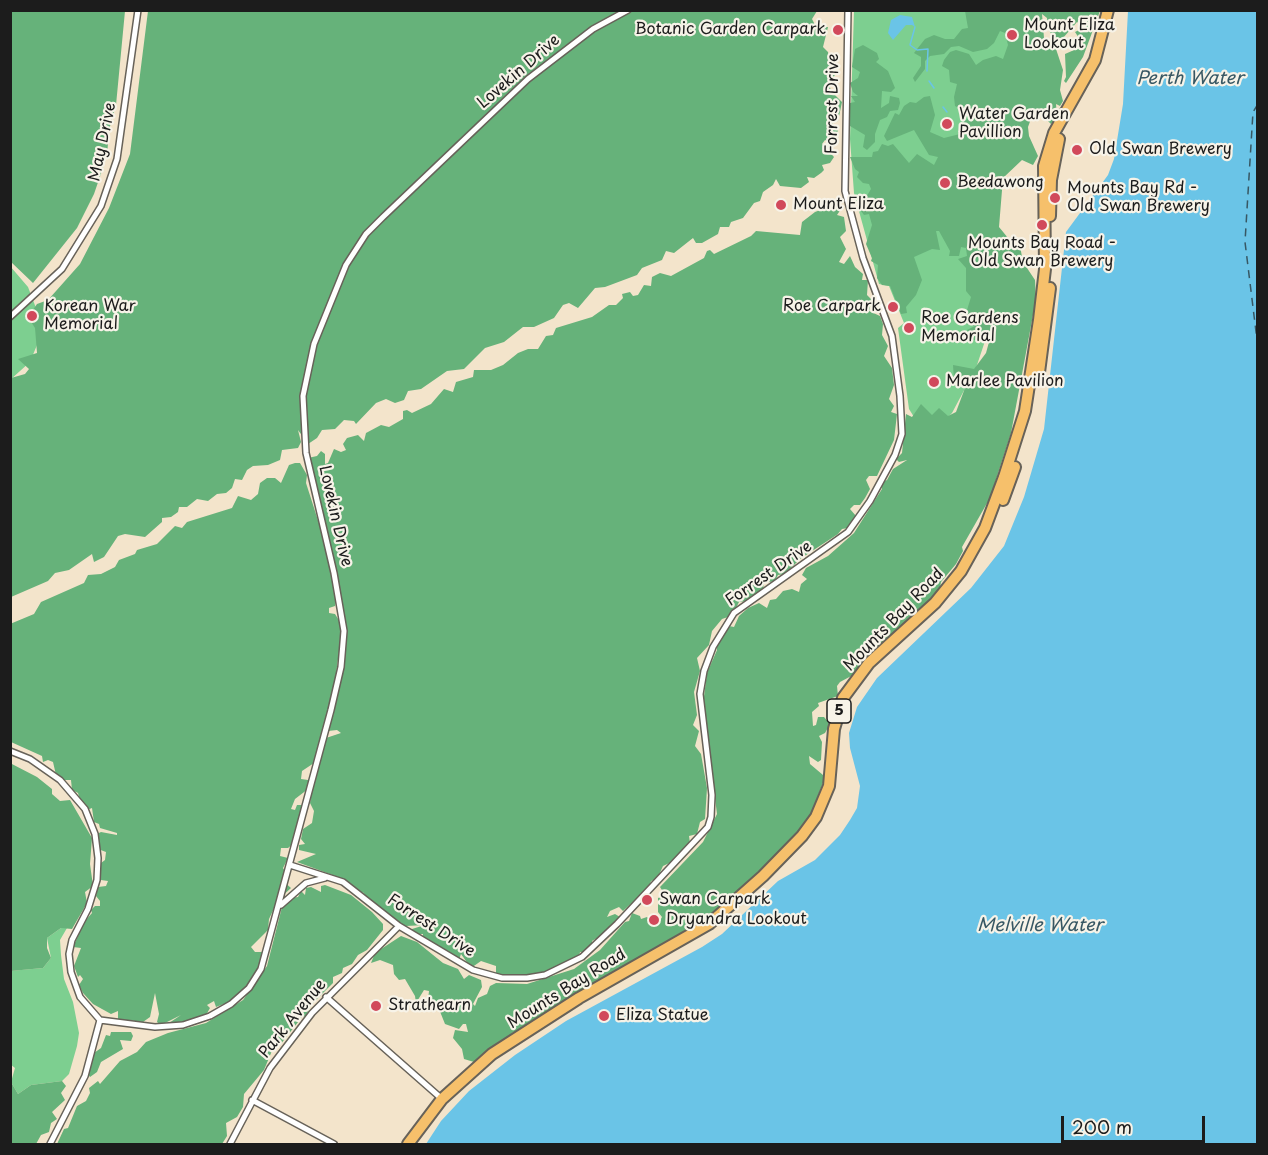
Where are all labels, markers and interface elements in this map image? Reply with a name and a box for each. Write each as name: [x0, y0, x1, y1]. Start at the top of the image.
place label: Mount Eliza Lookout: [1024, 16, 1115, 54]
place label: Botanic Garden Carpark: [635, 20, 826, 40]
marker: Botanic Garden Carpark: [831, 23, 845, 37]
marker: Mount Eliza Lookout: [1005, 28, 1019, 42]
street label: Lovekin Drive: [474, 31, 564, 113]
street label: Forrest Drive: [823, 53, 843, 155]
water label: Perth Water: [1136, 68, 1244, 90]
street label: May Drive: [85, 101, 121, 183]
place label: Water Garden Pavillion: [959, 105, 1069, 143]
marker: Water Garden Pavillion: [940, 117, 954, 131]
place label: Old Swan Brewery: [1089, 140, 1232, 160]
marker: Old Swan Brewery: [1070, 143, 1084, 157]
place label: Beedawong: [957, 173, 1044, 193]
marker: Beedawong: [938, 176, 952, 190]
place label: Mounts Bay Rd - Old Swan Brewery: [1067, 179, 1210, 217]
marker: Mounts Bay Rd - Old Swan Brewery: [1048, 191, 1062, 205]
place label: Mount Eliza: [793, 195, 884, 215]
marker: Mount Eliza: [774, 198, 788, 212]
marker: Mounts Bay Road - Old Swan Brewery: [1035, 218, 1049, 232]
place label: Mounts Bay Road - Old Swan Brewery: [968, 234, 1116, 272]
place label: Korean War Memorial: [44, 297, 136, 335]
place label: Roe Carpark: [783, 297, 881, 317]
marker: Roe Carpark: [886, 300, 900, 314]
marker: Korean War Memorial: [25, 309, 39, 323]
place label: Roe Gardens Memorial: [921, 309, 1019, 347]
marker: Roe Gardens Memorial: [902, 321, 916, 335]
place label: Marlee Pavilion: [946, 372, 1064, 392]
marker: Marlee Pavilion: [927, 375, 941, 389]
street label: Lovekin Drive: [314, 464, 356, 568]
street label: Forrest Drive: [722, 537, 816, 611]
street label: Mounts Bay Road: [840, 565, 948, 675]
road number: 5: [827, 699, 851, 723]
street label: Forrest Drive: [383, 890, 479, 962]
place label: Swan Carpark: [659, 890, 770, 910]
marker: Swan Carpark: [640, 893, 654, 907]
place label: Dryandra Lookout: [666, 910, 807, 930]
marker: Dryandra Lookout: [647, 913, 661, 927]
water label: Melville Water: [977, 915, 1103, 937]
street label: Mounts Bay Road: [504, 945, 630, 1033]
street label: Park Avenue: [255, 976, 331, 1062]
place label: Strathearn: [388, 996, 471, 1016]
marker: Strathearn: [369, 999, 383, 1013]
place label: Eliza Statue: [616, 1006, 709, 1026]
marker: Eliza Statue: [597, 1009, 611, 1023]
scale bar: [1064, 1104, 1208, 1142]
text: 200 m: [1072, 1113, 1132, 1140]

